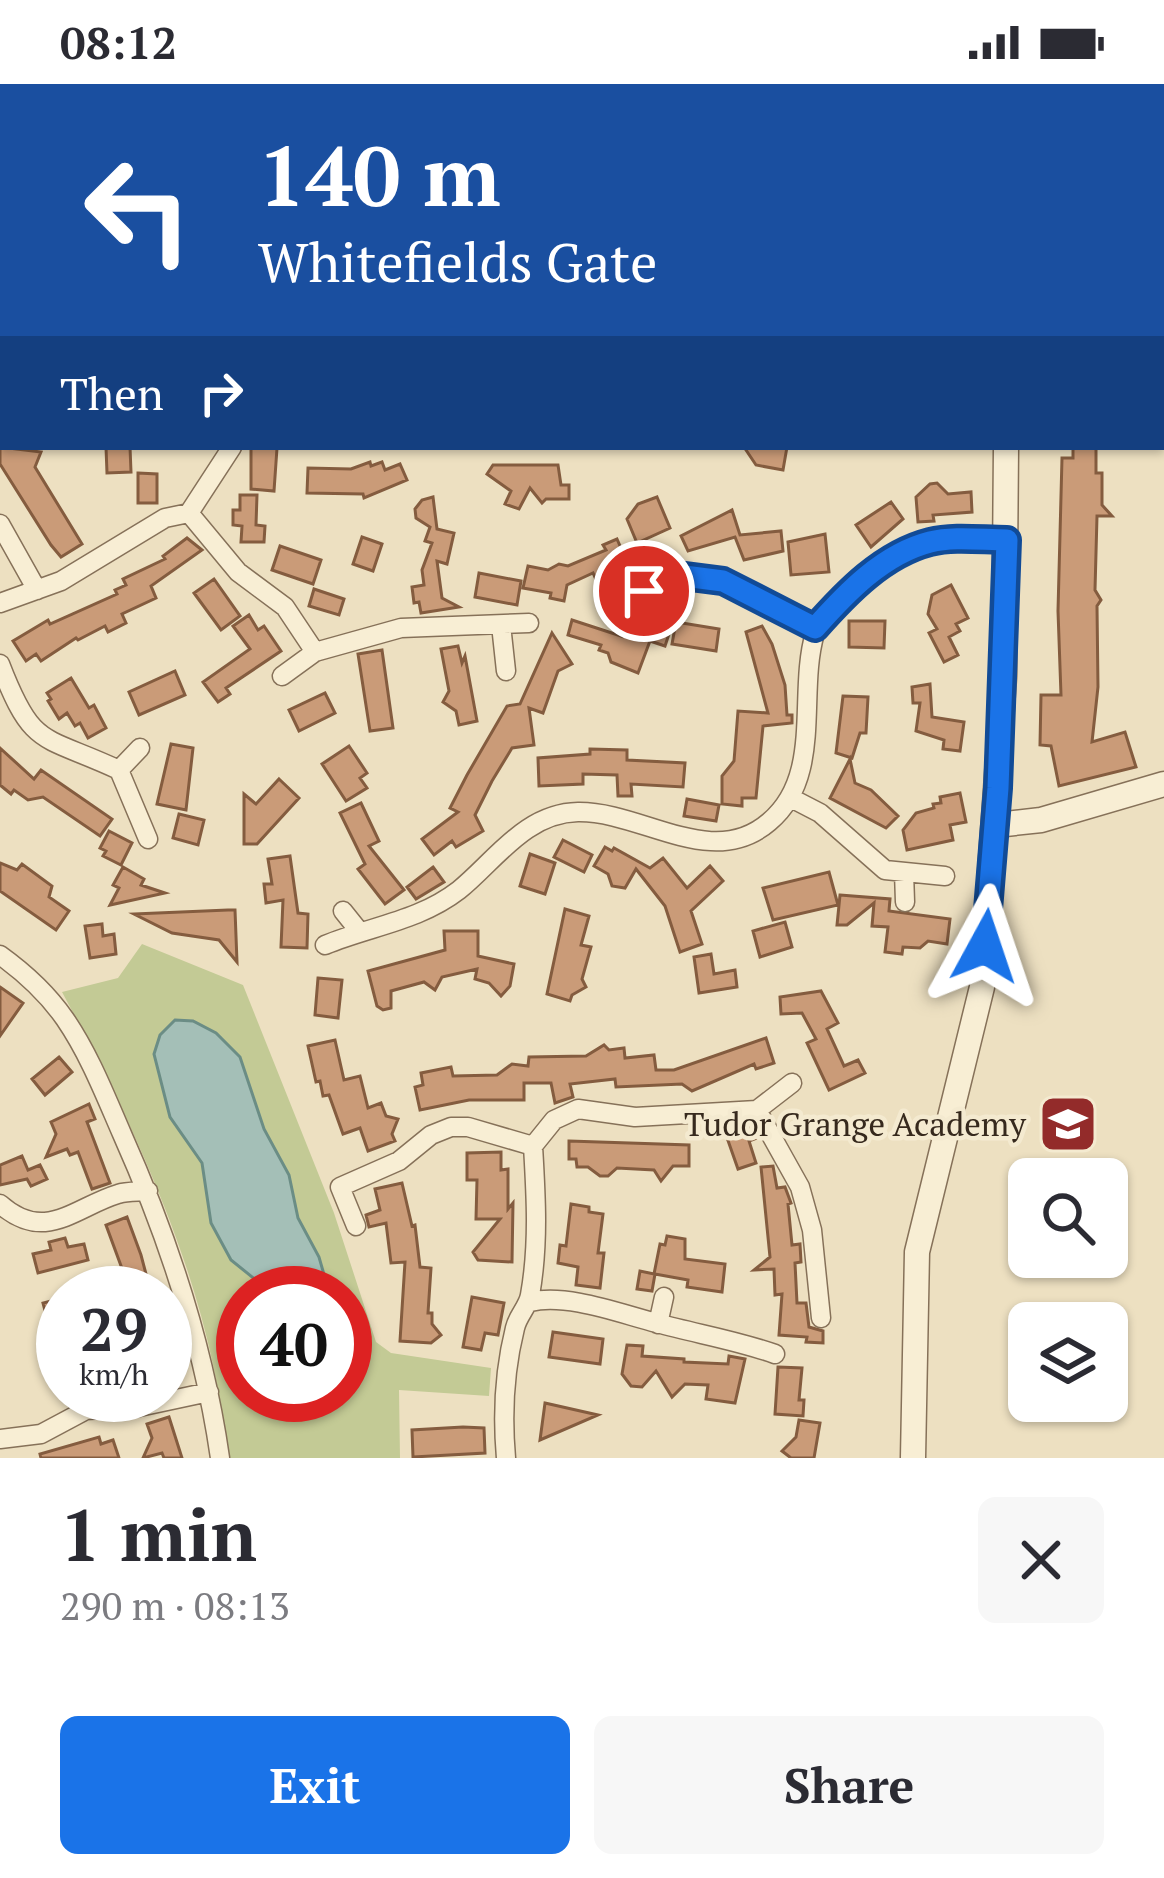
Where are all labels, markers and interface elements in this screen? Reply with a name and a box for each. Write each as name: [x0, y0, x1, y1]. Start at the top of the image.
text: 08:12: [60, 12, 177, 72]
text: 140 m: [258, 119, 501, 230]
icon: left: [60, 132, 216, 288]
text: Whitefields Gate: [258, 226, 658, 297]
icon: right: [188, 360, 254, 426]
text: Then: [60, 363, 164, 423]
pin: [593, 540, 695, 642]
icon: arrive: [611, 558, 677, 624]
position arrow: [922, 883, 1048, 1009]
school or university icon: Tudor Grange Academy: [1037, 1093, 1099, 1155]
place label: Tudor Grange Academy: [684, 1102, 1027, 1145]
map controls: [1008, 1158, 1128, 1422]
button: search: [1008, 1158, 1128, 1278]
speed limit sign: 40: [216, 1266, 372, 1422]
text: 29: [80, 1289, 148, 1368]
button: layers: [1008, 1302, 1128, 1422]
text: km/h: [79, 1354, 149, 1394]
text: 1 min: [60, 1486, 257, 1582]
button: close: [978, 1497, 1104, 1623]
text: 290 m · 08:13: [60, 1579, 290, 1631]
button: Exit: [60, 1716, 570, 1854]
button: Share: [594, 1716, 1104, 1854]

